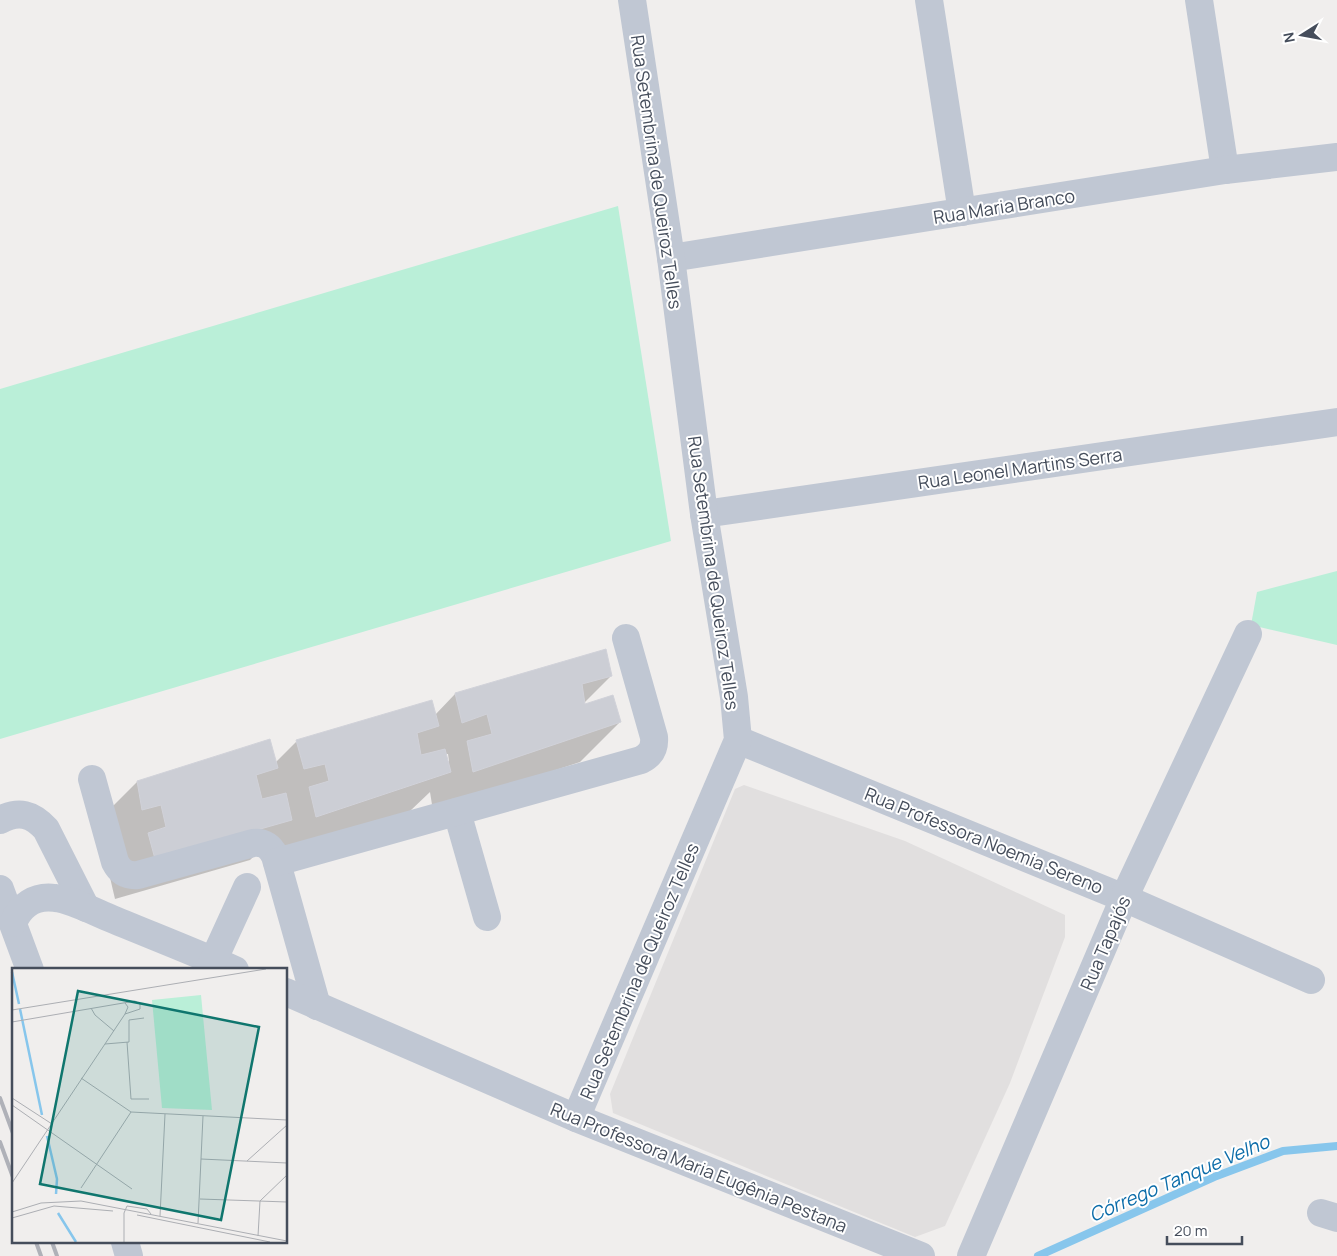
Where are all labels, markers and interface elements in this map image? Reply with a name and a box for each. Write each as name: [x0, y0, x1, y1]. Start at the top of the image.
north arrow: [1277, 10, 1327, 60]
text: N: [1278, 31, 1299, 44]
street label: Rua Setembrina de Queiroz Telles: [626, 33, 688, 311]
street label: Rua Maria Branco: [931, 183, 1077, 229]
street label: Rua Setembrina de Queiroz Telles: [683, 434, 745, 712]
street label: Rua Leonel Martins Serra: [916, 442, 1124, 494]
street label: Rua Professora Noemia Sereno: [861, 781, 1107, 899]
street label: Rua Setembrina de Queiroz Telles: [574, 839, 704, 1103]
street label: Rua Tapajós: [1074, 892, 1136, 994]
inset map: [12, 968, 288, 1244]
street label: Rua Professora Maria Eugênia Pestana: [547, 1096, 851, 1238]
water label: Córrego Tanque Velho: [1085, 1128, 1275, 1228]
scale bar: [1167, 1214, 1242, 1246]
text: 20 m: [1174, 1220, 1207, 1241]

